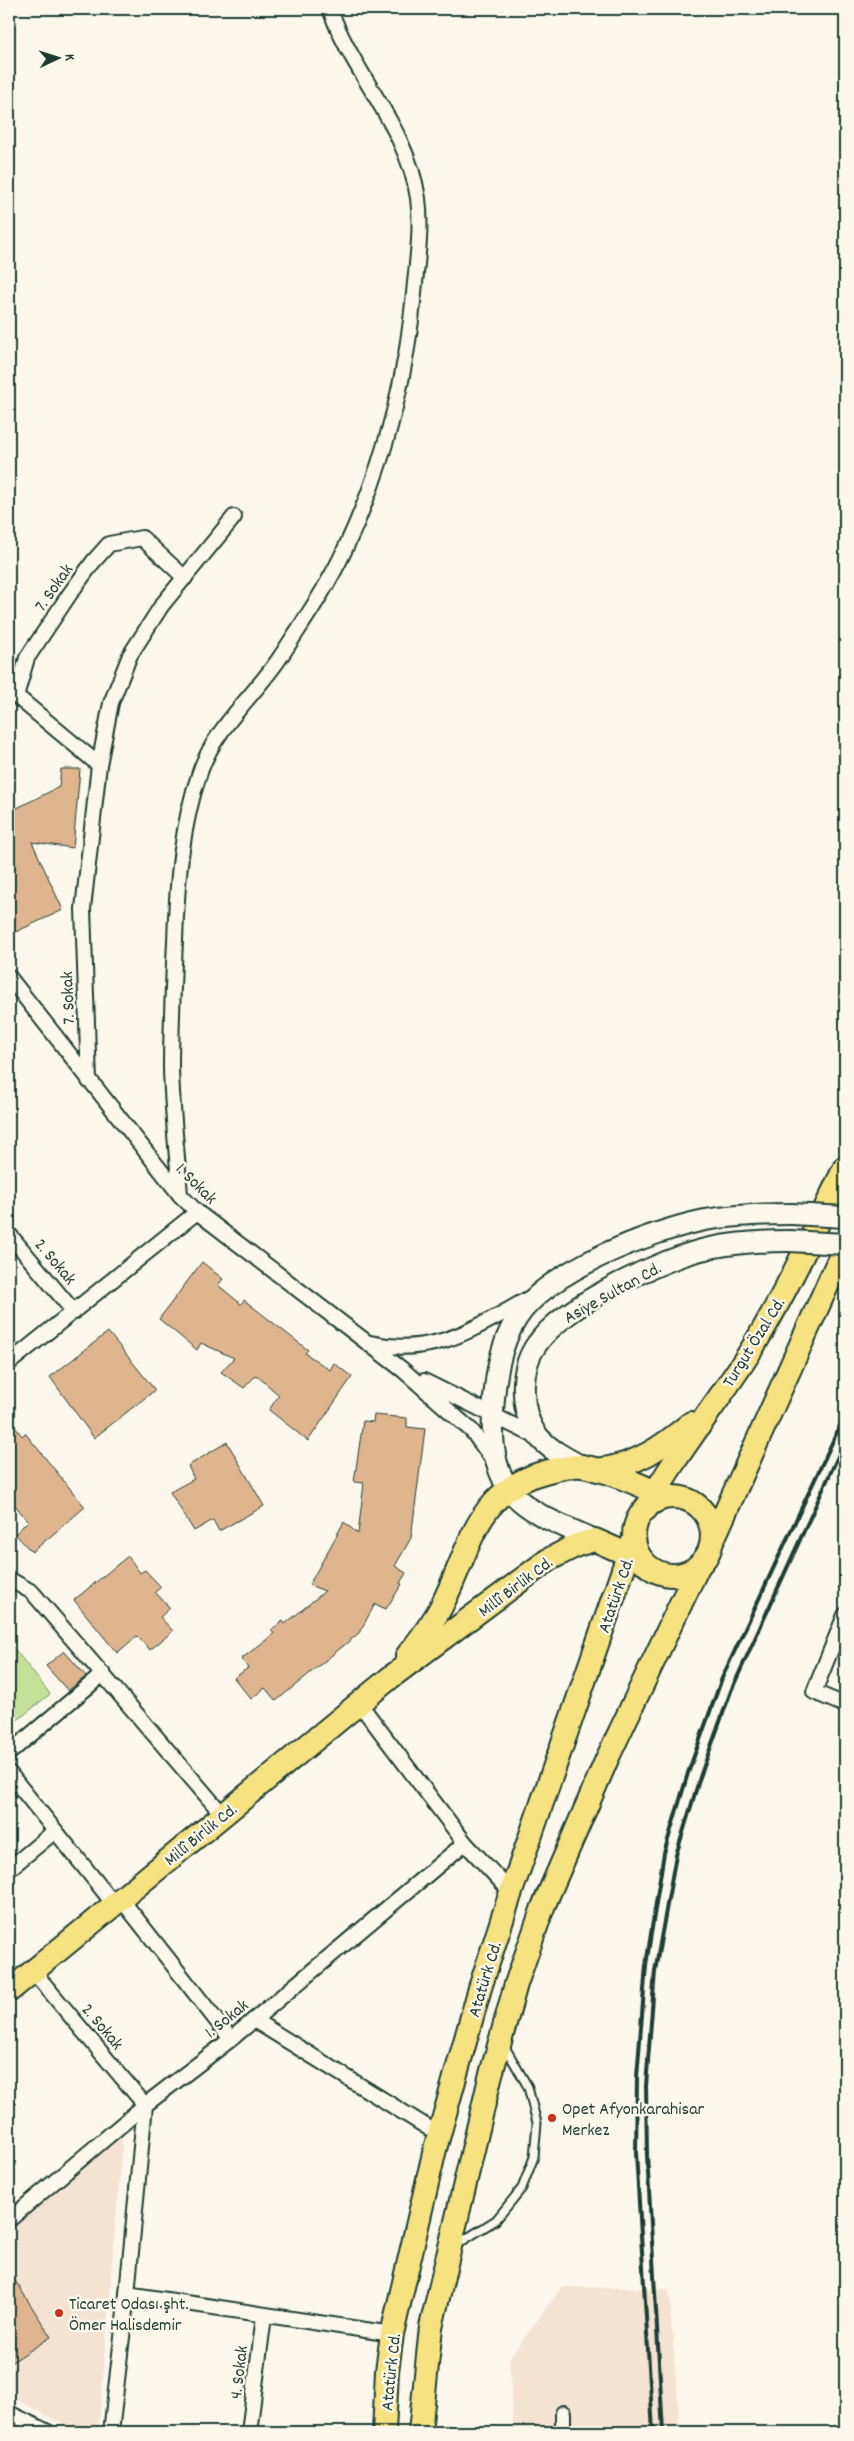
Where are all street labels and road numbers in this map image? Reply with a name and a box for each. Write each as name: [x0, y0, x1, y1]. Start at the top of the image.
street label: 7. Sokak: [30, 559, 81, 617]
street label: 7. Sokak: [56, 971, 83, 1025]
street label: 1. Sokak: [169, 1158, 222, 1211]
street label: 2. Sokak: [27, 1234, 81, 1291]
street label: Asiye Sultan Cd.: [560, 1257, 666, 1331]
street label: Turgut Özal Cd.: [718, 1294, 793, 1393]
street label: Millî Birlik Cd.: [474, 1552, 559, 1624]
street label: Atatürk Cd.: [593, 1555, 642, 1637]
street label: Millî Birlik Cd.: [160, 1799, 244, 1873]
street label: Atatürk Cd.: [463, 1939, 510, 2021]
street label: 1. Sokak: [200, 1994, 255, 2045]
street label: 2. Sokak: [74, 1999, 128, 2056]
street label: Atatürk Cd.: [376, 2332, 409, 2412]
street label: 4. Sokak: [225, 2344, 256, 2400]

